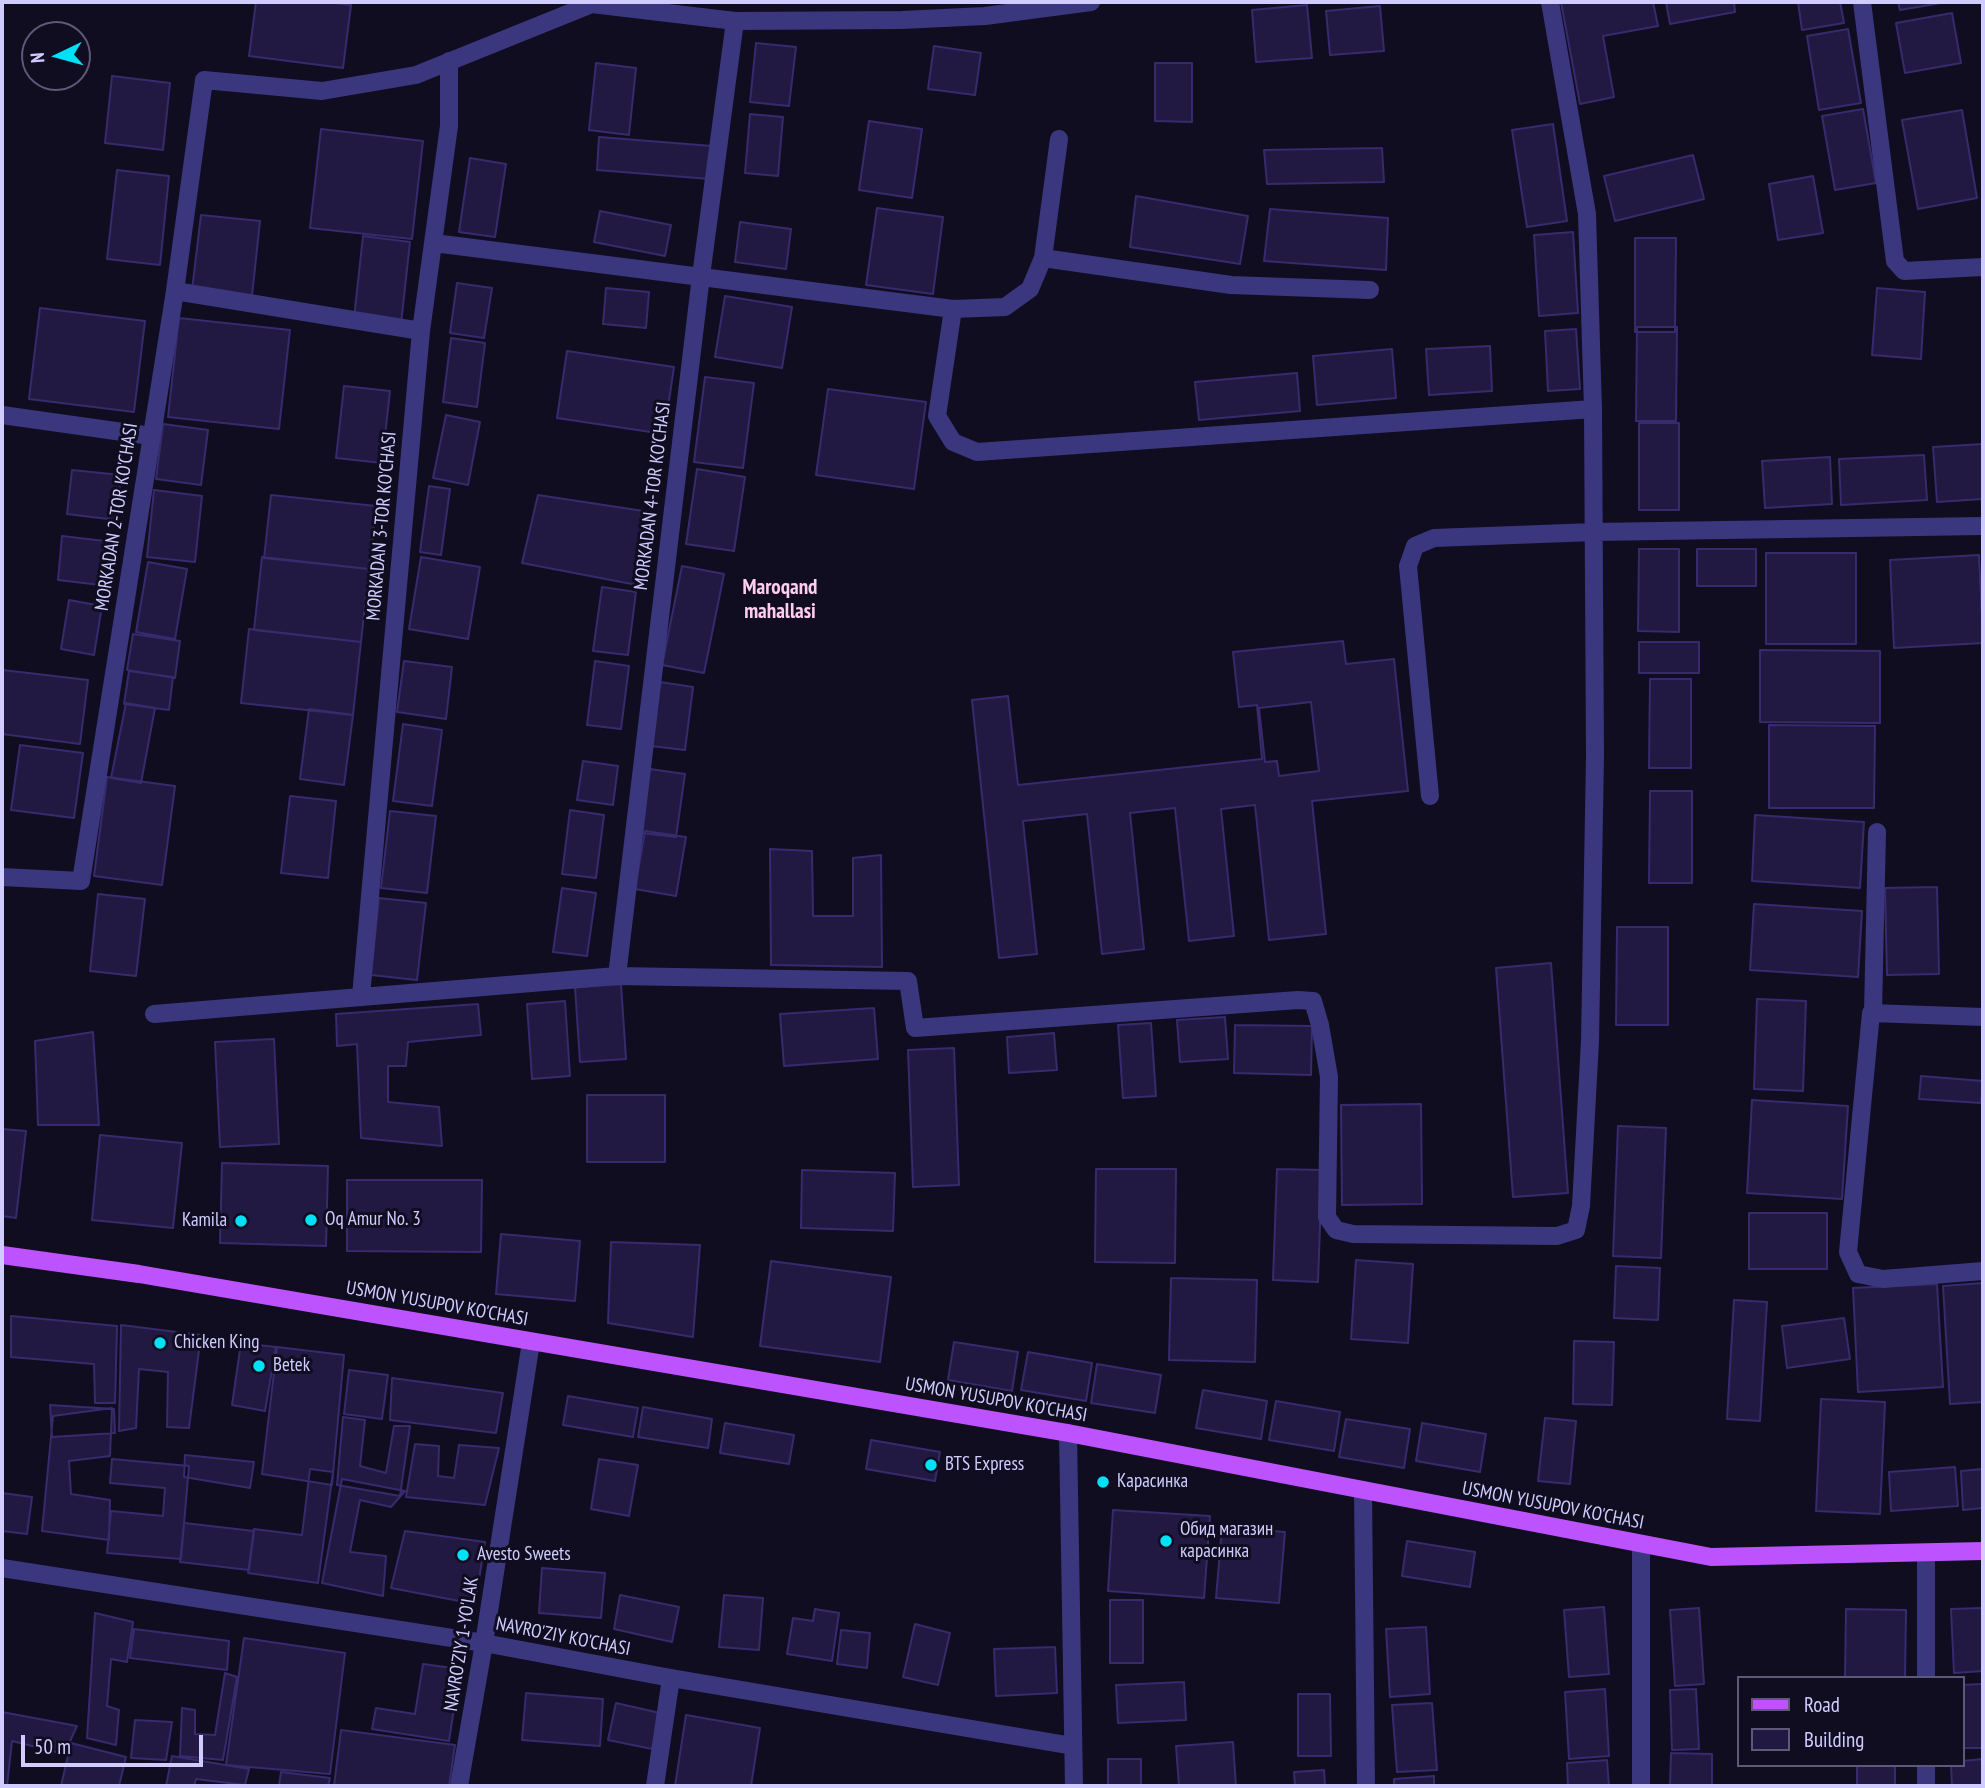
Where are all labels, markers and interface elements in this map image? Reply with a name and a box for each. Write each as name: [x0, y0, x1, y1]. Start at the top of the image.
north arrow: [21, 21, 91, 91]
text: N: [25, 52, 49, 64]
street label: MORKADAN 4-TOR KO'CHASI: [630, 401, 676, 591]
street label: MORKADAN 2-TOR KO'CHASI: [91, 422, 143, 612]
street label: MORKADAN 3-TOR KO'CHASI: [362, 431, 402, 621]
district label: Maroqand mahallasi: [743, 575, 817, 625]
place label: Oq Amur No. 3: [325, 1209, 421, 1231]
place label: Kamila: [182, 1210, 227, 1232]
marker: Oq Amur No. 3: [303, 1212, 319, 1228]
marker: Kamila: [233, 1213, 249, 1229]
street label: USMON YUSUPOV KO'CHASI: [344, 1277, 530, 1331]
place label: Chicken King: [174, 1332, 259, 1354]
marker: Chicken King: [152, 1335, 168, 1351]
place label: Betek: [273, 1355, 310, 1377]
marker: Betek: [251, 1358, 267, 1374]
street label: USMON YUSUPOV KO'CHASI: [903, 1373, 1089, 1427]
place label: BTS Express: [945, 1454, 1024, 1476]
marker: BTS Express: [923, 1457, 939, 1473]
place label: Карасинка: [1117, 1471, 1188, 1493]
marker: Карасинка: [1095, 1474, 1111, 1490]
street label: USMON YUSUPOV KO'CHASI: [1460, 1477, 1646, 1535]
place label: Обид магазин карасинка: [1180, 1519, 1273, 1563]
marker: Обид магазин карасинка: [1158, 1533, 1174, 1549]
place label: Avesto Sweets: [477, 1544, 571, 1566]
marker: Avesto Sweets: [455, 1547, 471, 1563]
street label: NAVRO'ZIY 1-YO'LAK: [440, 1575, 484, 1713]
street label: NAVRO'ZIY KO'CHASI: [494, 1613, 632, 1661]
legend: [1736, 1676, 1964, 1767]
text: Road: [1804, 1691, 1840, 1718]
scale bar: [24, 1722, 206, 1766]
text: Building: [1804, 1726, 1864, 1753]
text: 50 m: [34, 1733, 71, 1760]

